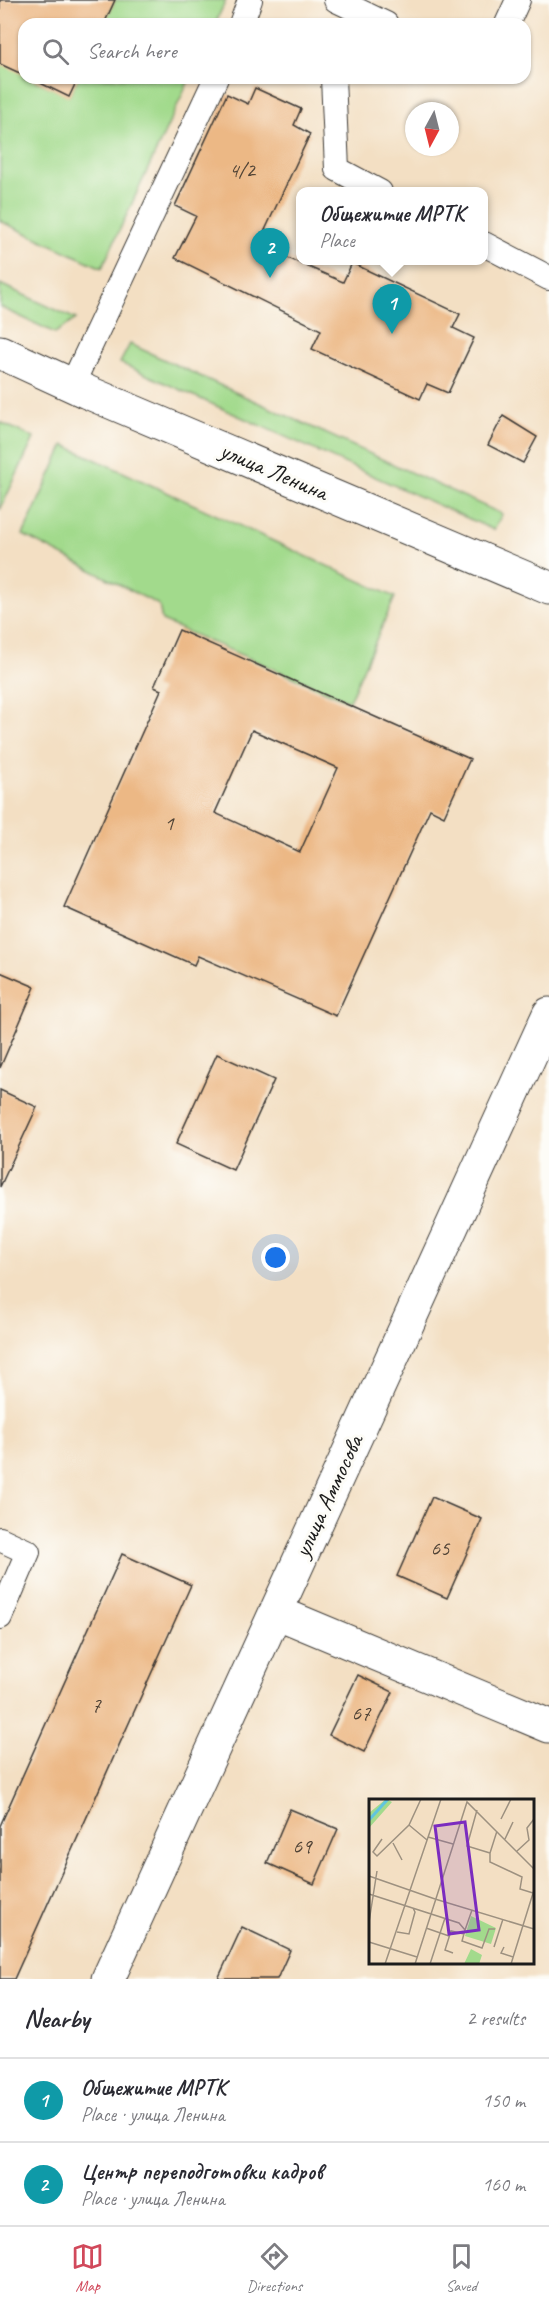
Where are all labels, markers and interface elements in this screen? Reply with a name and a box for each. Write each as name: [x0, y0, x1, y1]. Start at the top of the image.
search box: [18, 18, 531, 84]
icon: search: [39, 35, 72, 68]
text: Search here: [87, 37, 177, 65]
north arrow: [405, 102, 459, 156]
house number: 4/2: [229, 157, 256, 183]
popup: [296, 187, 488, 265]
text: Общежитие МРТК: [320, 200, 464, 228]
pin: 2: [250, 228, 290, 278]
text: Place: [320, 228, 355, 253]
pin: 1: [372, 284, 412, 334]
street label: улица Ленина: [214, 434, 334, 508]
house number: 1: [164, 810, 175, 836]
your location: [261, 1243, 290, 1272]
street label: улица Аммосова: [286, 1428, 370, 1564]
house number: 65: [431, 1535, 451, 1561]
house number: 7: [91, 1692, 102, 1718]
house number: 67: [352, 1700, 372, 1726]
inset map: [369, 1799, 534, 1964]
house number: 69: [293, 1833, 313, 1859]
text: Nearby: [24, 2002, 89, 2035]
text: 2 results: [466, 2006, 525, 2031]
text: Общежитие МРТК: [81, 2074, 226, 2102]
text: 1: [39, 2088, 48, 2113]
text: 150 m: [482, 2088, 525, 2113]
text: Place · улица Ленина: [81, 2102, 225, 2127]
text: Центр переподготовки кадров: [81, 2158, 323, 2186]
text: 2: [39, 2172, 48, 2197]
text: 160 m: [482, 2172, 525, 2197]
text: Place · улица Ленина: [81, 2186, 225, 2211]
tab: Map: [71, 2240, 104, 2296]
tab: Directions: [247, 2240, 302, 2296]
tab: Saved: [445, 2240, 478, 2296]

